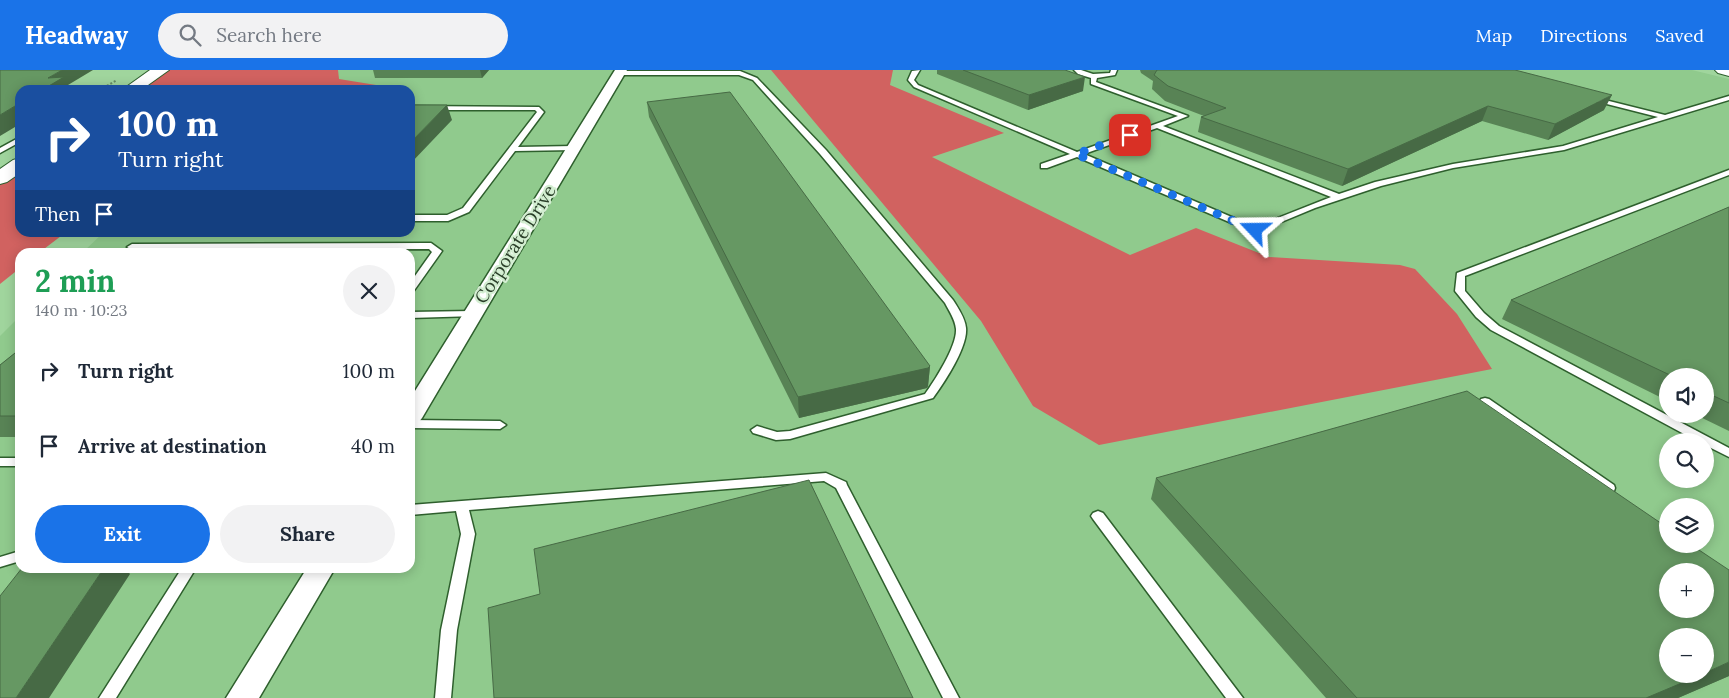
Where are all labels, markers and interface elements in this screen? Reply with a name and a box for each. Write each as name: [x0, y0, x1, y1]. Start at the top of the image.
search box: [158, 13, 508, 58]
text: Headway: [25, 20, 128, 51]
icon: search: [176, 21, 204, 49]
text: Search here: [216, 23, 322, 47]
text: Map: [1476, 24, 1512, 47]
text: Directions: [1540, 24, 1627, 47]
text: Saved: [1655, 24, 1704, 47]
text: 100 m: [118, 101, 218, 146]
icon: right: [35, 105, 100, 170]
pin: [1109, 114, 1151, 156]
icon: arrive: [1116, 121, 1144, 149]
text: Turn right: [118, 145, 223, 173]
street label: Corporate Drive: [469, 180, 561, 308]
icon: arrive: [90, 200, 118, 228]
text: Then: [35, 202, 80, 226]
position arrow: [1228, 203, 1280, 255]
text: 2 min: [35, 262, 115, 300]
button: close: [343, 265, 395, 317]
text: 140 m · 10:23: [35, 300, 127, 320]
icon: right: [35, 357, 63, 385]
text: Turn right: [78, 359, 174, 383]
text: 100 m: [343, 359, 395, 383]
map controls: [1659, 368, 1714, 683]
button: sound: [1659, 368, 1714, 423]
icon: arrive: [35, 432, 63, 460]
button: search: [1659, 433, 1714, 488]
text: Arrive at destination: [78, 434, 267, 458]
text: 40 m: [351, 434, 395, 458]
button: layers: [1659, 498, 1714, 553]
button: Exit: [35, 505, 210, 563]
button: Share: [220, 505, 395, 563]
button: +: [1659, 563, 1714, 618]
button: −: [1659, 628, 1714, 683]

